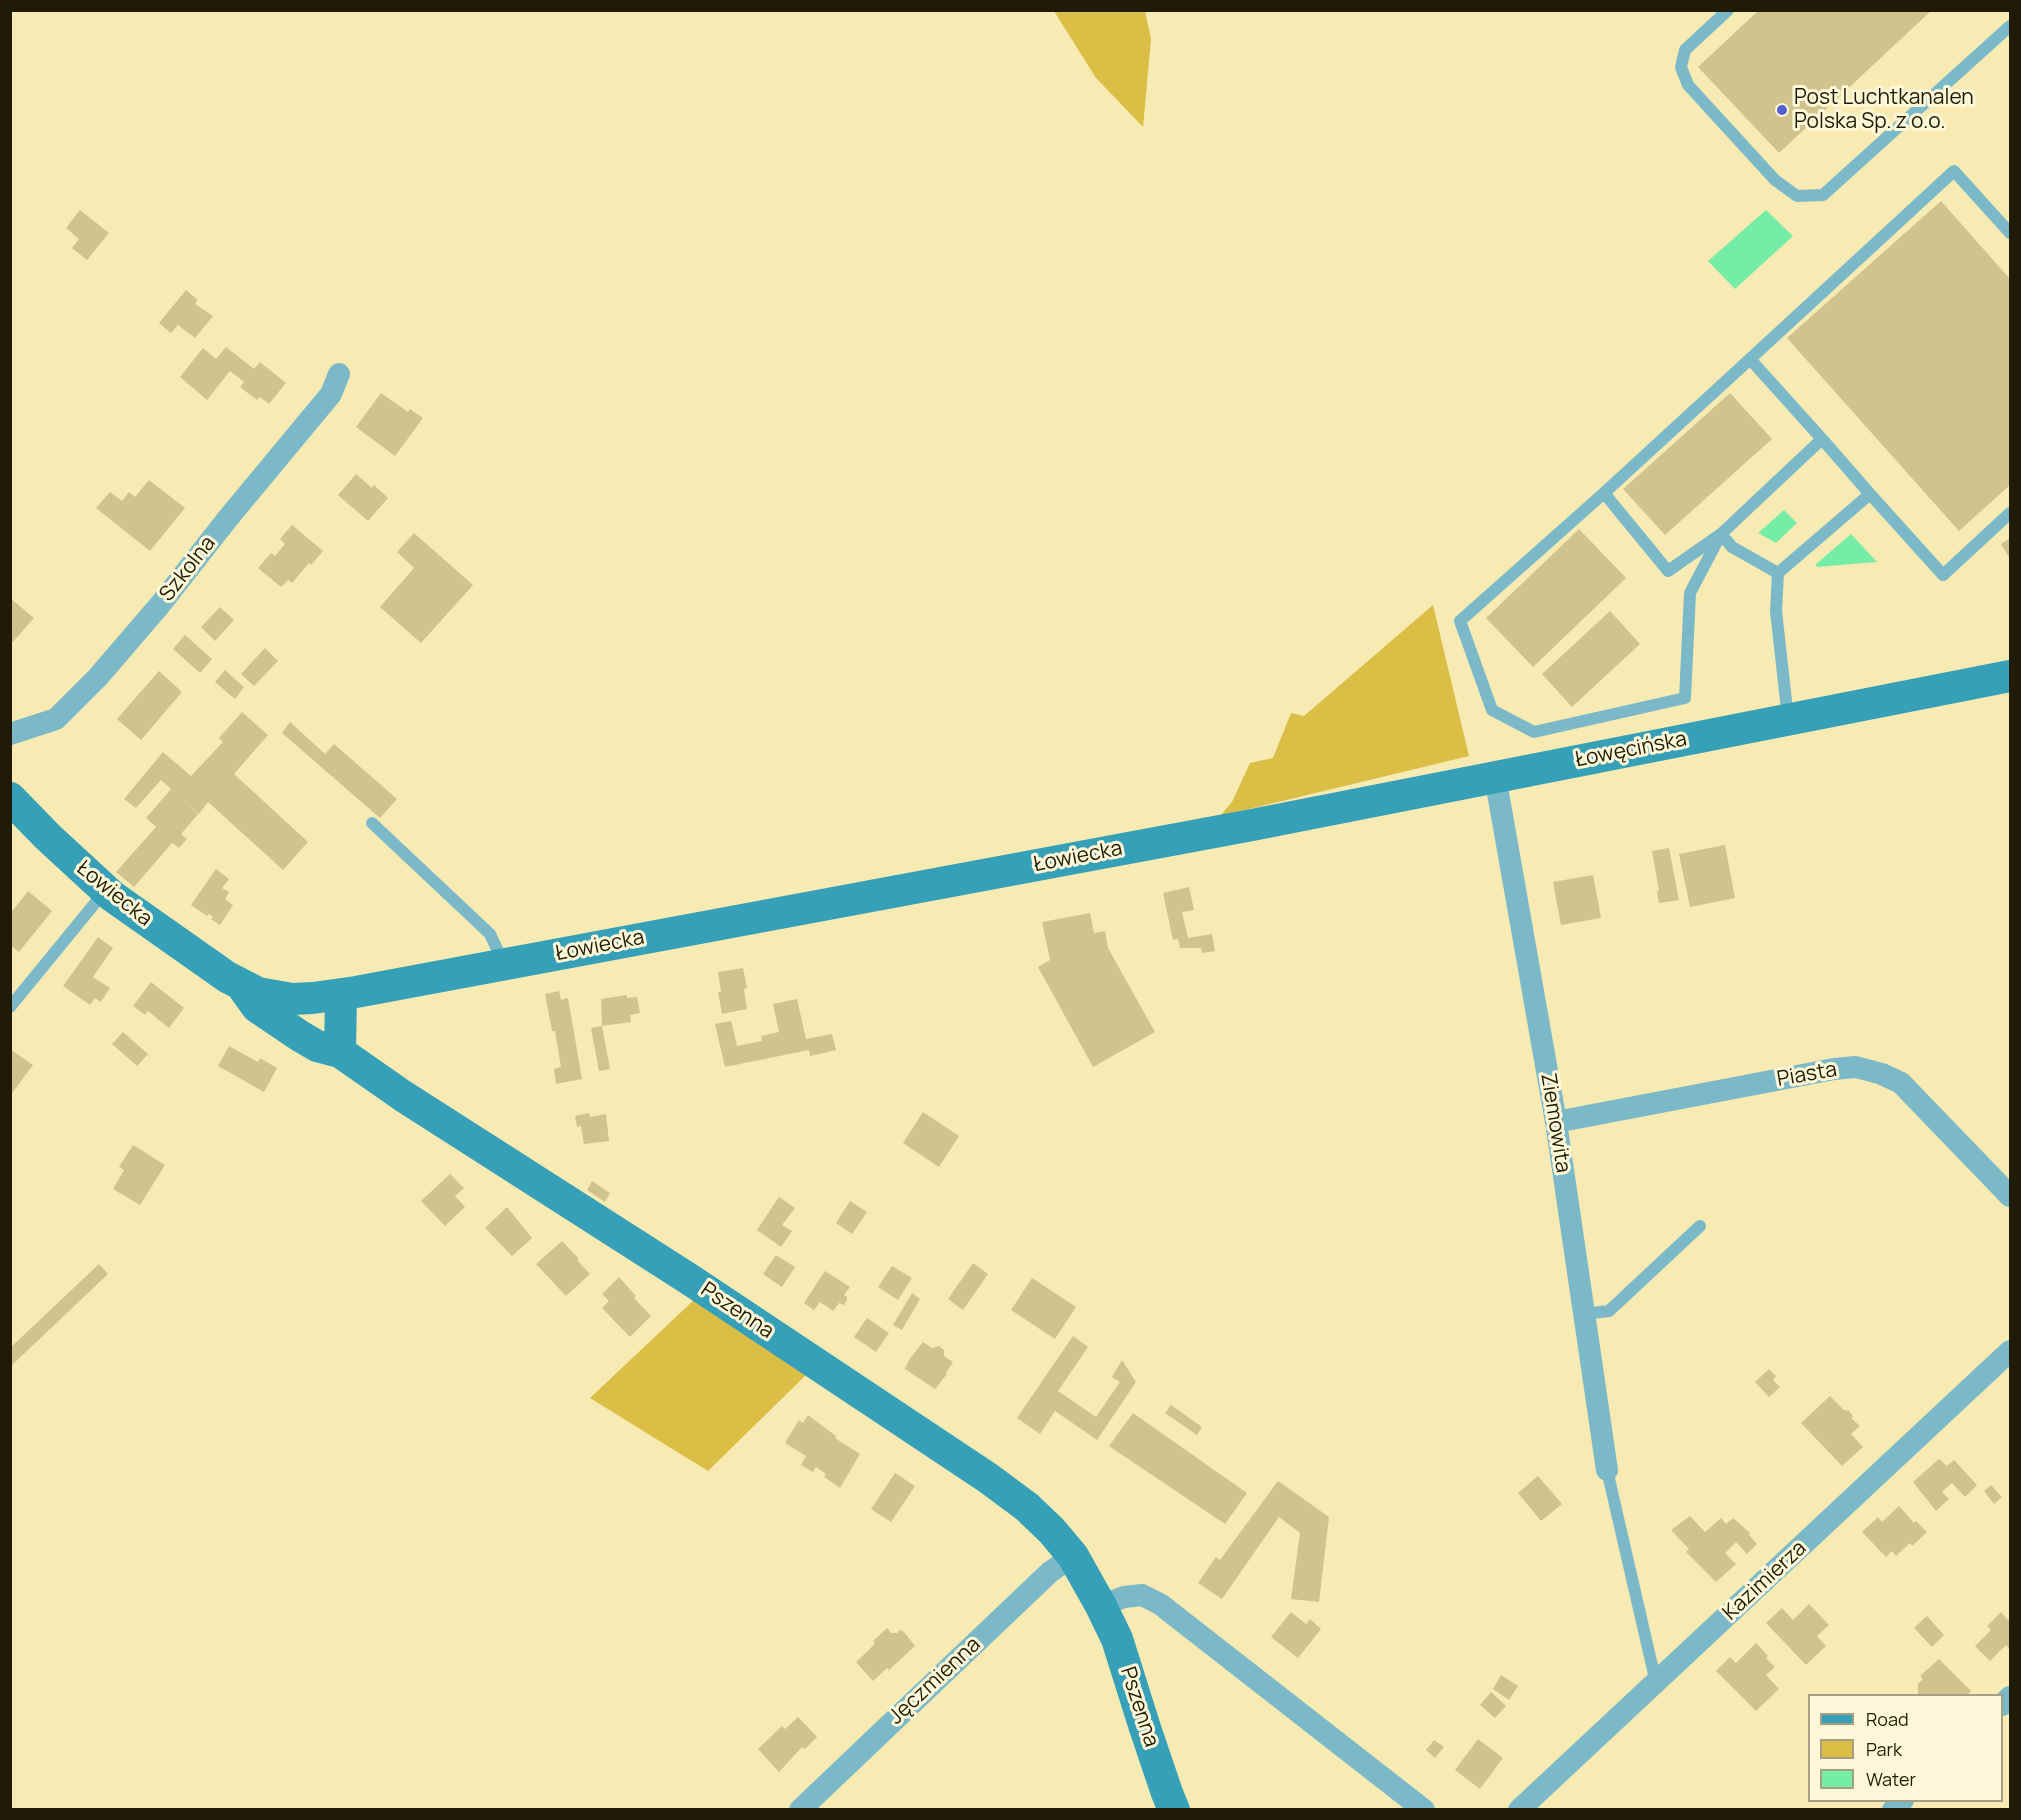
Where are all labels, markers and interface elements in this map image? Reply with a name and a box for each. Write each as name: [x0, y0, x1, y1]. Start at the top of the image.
place label: Post Luchtkanalen Polska Sp. z o.o.: [1794, 85, 1974, 135]
marker: Post Luchtkanalen Polska Sp. z o.o.: [1775, 103, 1789, 117]
street label: Szkolna: [155, 531, 221, 607]
street label: Łowęcińska: [1573, 727, 1689, 773]
street label: Łowiecka: [1031, 836, 1125, 878]
street label: Łowiecka: [71, 856, 157, 932]
street label: Łowiecka: [553, 925, 647, 967]
street label: Piasta: [1775, 1057, 1839, 1093]
street label: Ziemowita: [1535, 1071, 1575, 1175]
street label: Pszenna: [696, 1277, 778, 1345]
street label: Kazimierza: [1718, 1536, 1812, 1626]
street label: Jęczmienna: [884, 1632, 986, 1730]
street label: Pszenna: [1114, 1664, 1164, 1750]
legend: [1808, 1694, 2003, 1802]
text: Road: [1866, 1707, 1909, 1731]
text: Park: [1866, 1737, 1902, 1761]
text: Water: [1866, 1767, 1916, 1791]

